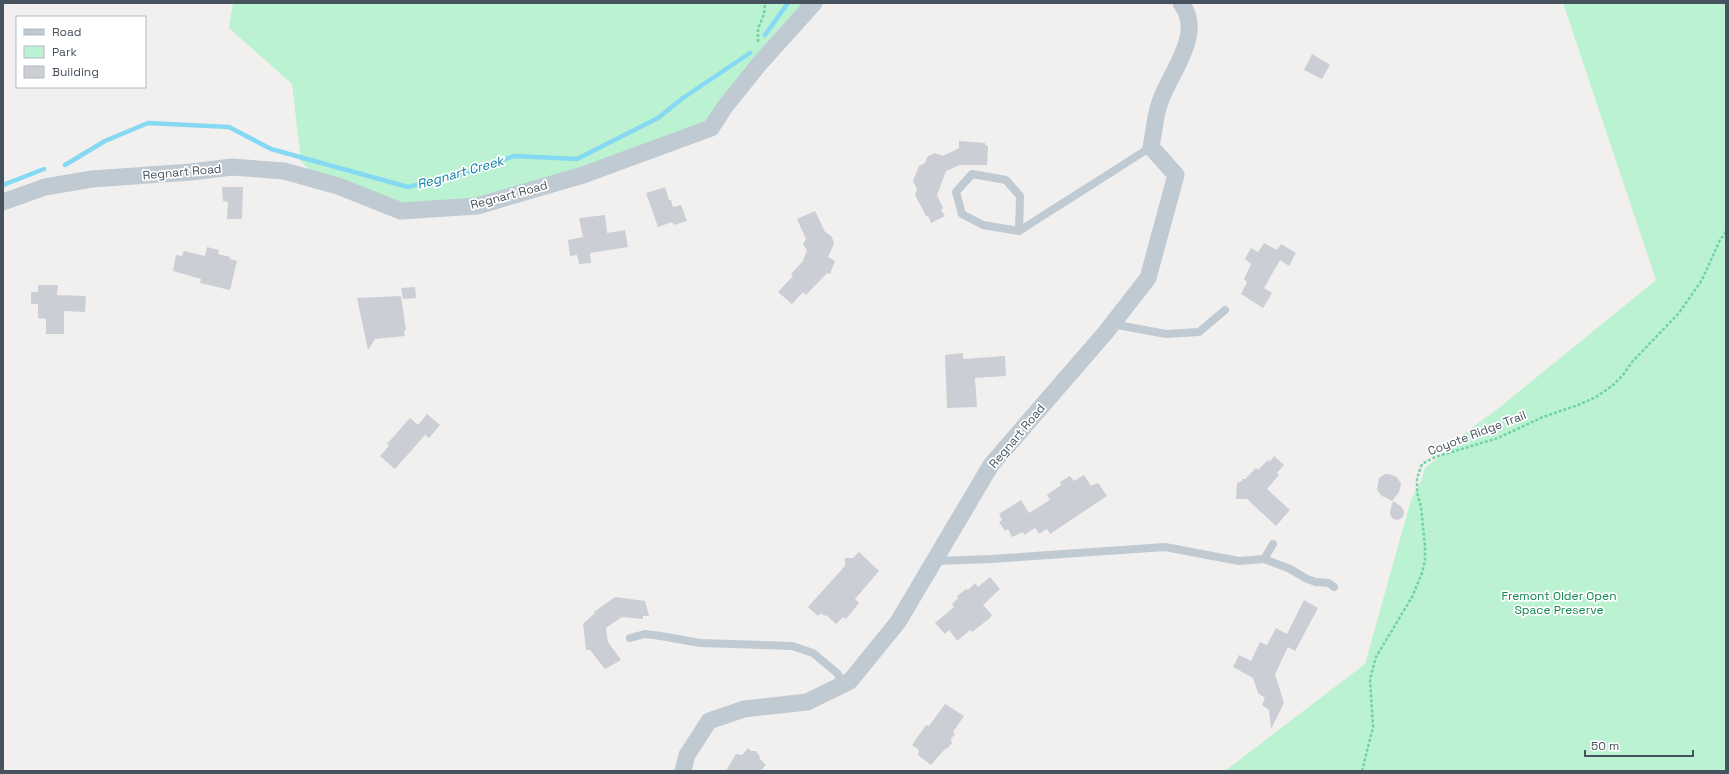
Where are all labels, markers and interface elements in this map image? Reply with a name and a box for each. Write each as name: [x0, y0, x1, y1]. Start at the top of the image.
legend: [16, 16, 146, 88]
text: Road: [52, 24, 81, 40]
text: Park: [52, 44, 77, 60]
text: Building: [52, 64, 99, 80]
water label: Regnart Creek: [415, 151, 507, 193]
street label: Regnart Road: [142, 161, 222, 183]
street label: Regnart Road: [469, 177, 549, 213]
street label: Regnart Road: [985, 401, 1049, 471]
street label: Coyote Ridge Trail: [1425, 407, 1529, 459]
park label: Fremont Older Open Space Preserve: [1501, 588, 1617, 618]
scale bar: [1585, 732, 1693, 758]
text: 50 m: [1591, 738, 1619, 754]

